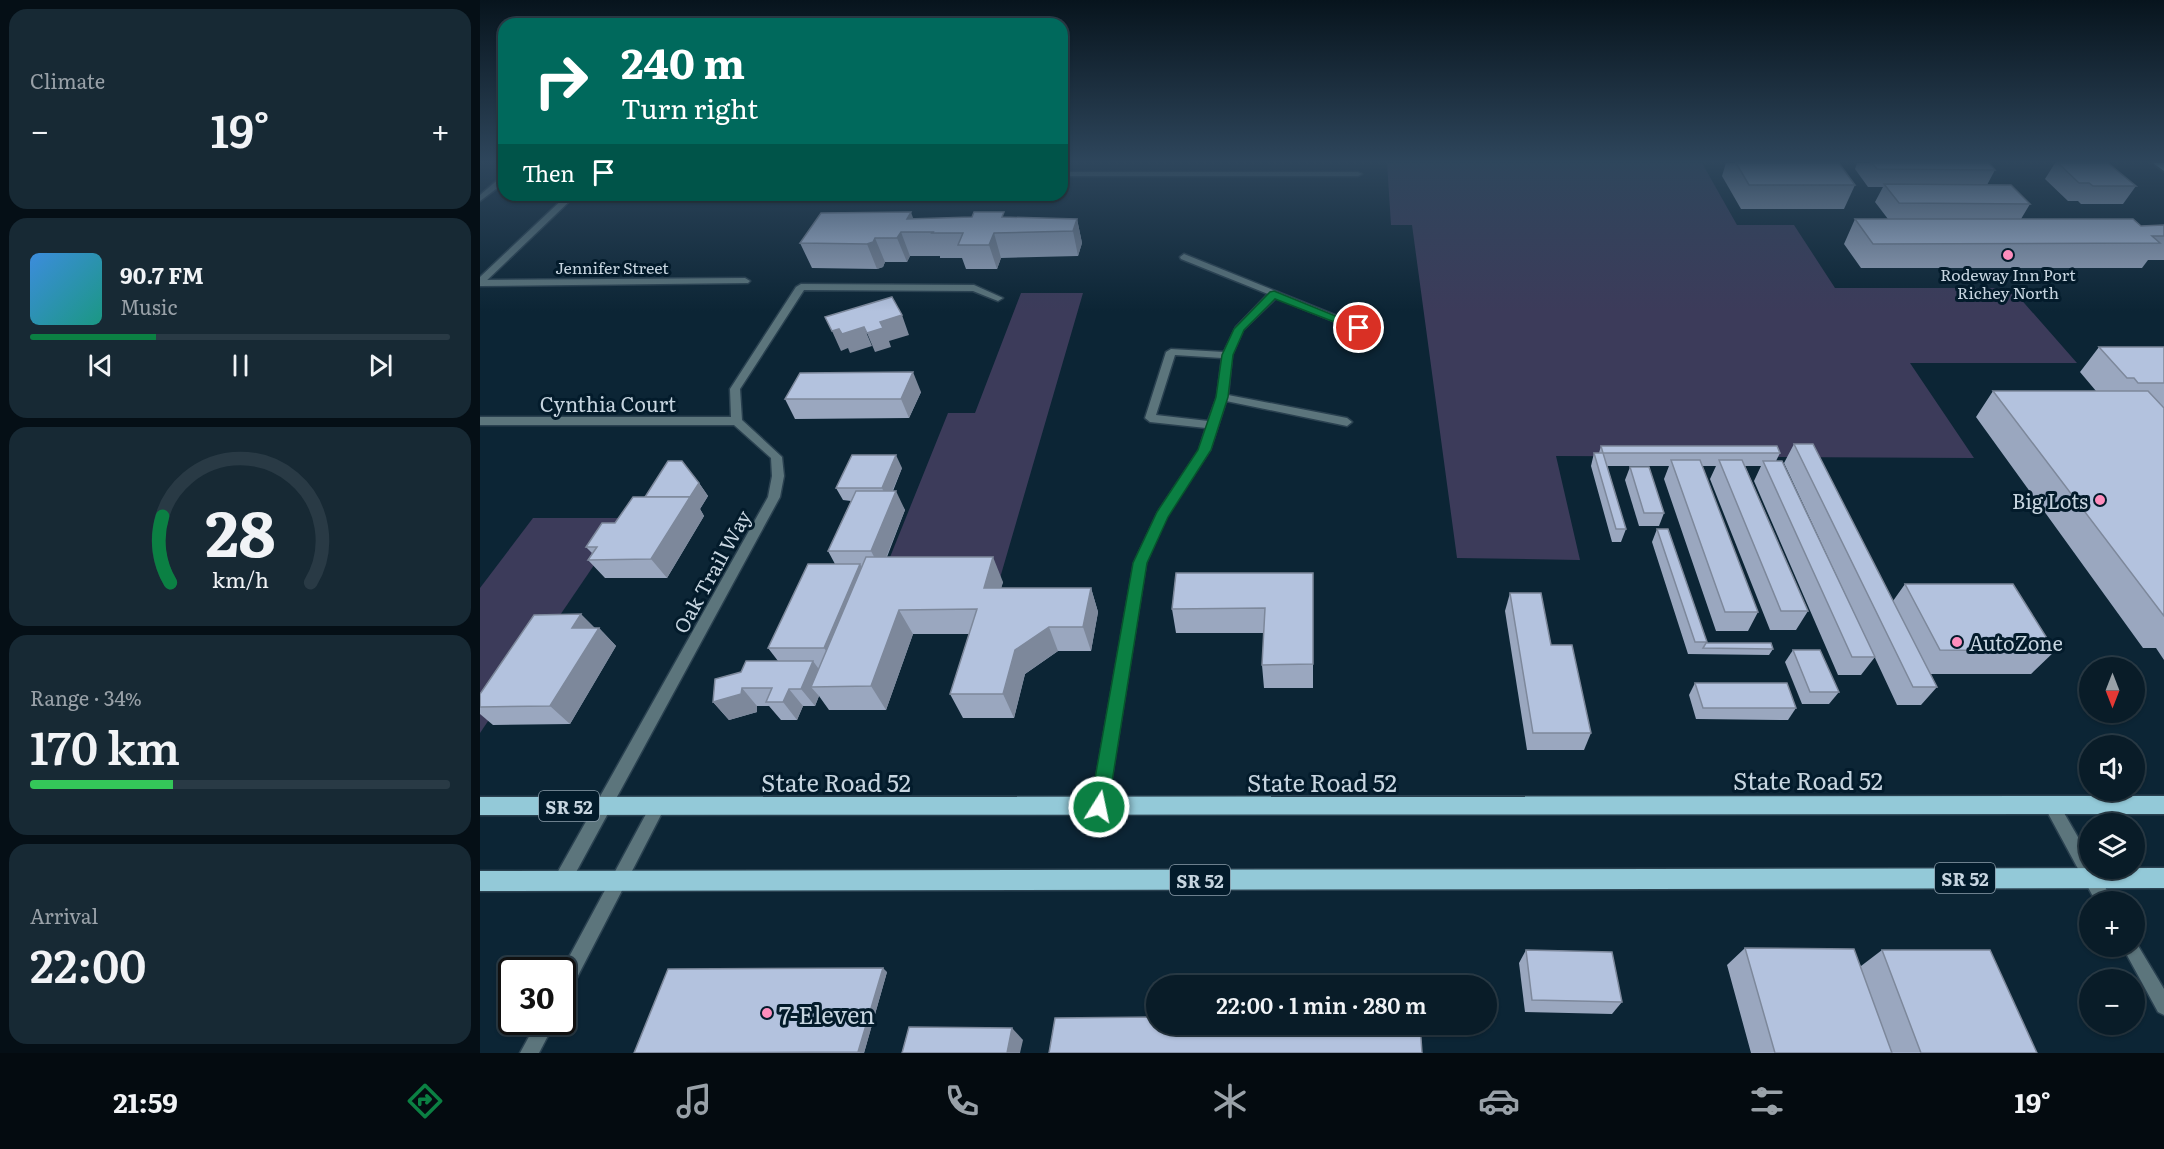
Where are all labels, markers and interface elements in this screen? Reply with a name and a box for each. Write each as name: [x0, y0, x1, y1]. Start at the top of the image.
text: 240 m: [621, 30, 745, 92]
icon: right: [522, 42, 600, 120]
text: Climate: [30, 65, 105, 95]
text: Turn right: [621, 87, 758, 127]
text: 19°: [211, 95, 269, 162]
text: −: [30, 104, 49, 153]
text: +: [431, 104, 450, 153]
text: Then: [522, 156, 575, 189]
icon: arrive: [587, 156, 620, 189]
marker: Rodeway Inn Port Richey North: [2001, 248, 2015, 262]
street label: Jennifer Street: [555, 255, 669, 279]
text: 90.7 FM: [120, 258, 204, 291]
place label: Rodeway Inn Port Richey North: [1940, 262, 2076, 304]
text: Music: [120, 291, 177, 321]
pin: [1333, 302, 1384, 353]
icon: arrive: [1342, 311, 1375, 344]
icon: previous: [84, 349, 117, 382]
icon: pause: [224, 349, 257, 382]
icon: next: [364, 349, 397, 382]
street label: Cynthia Court: [540, 388, 676, 418]
text: 28: [205, 485, 275, 577]
place label: Big Lots: [2012, 485, 2088, 515]
marker: Big Lots: [2093, 493, 2107, 507]
street label: Oak Trail Way: [665, 504, 758, 638]
text: km/h: [211, 564, 269, 596]
place label: AutoZone: [1969, 627, 2063, 657]
marker: AutoZone: [1950, 635, 1964, 649]
north arrow: [2079, 657, 2145, 723]
map controls: [2079, 657, 2145, 1035]
text: Range · 34%: [30, 682, 142, 712]
text: 170 km: [30, 712, 180, 779]
button: sound: [2079, 735, 2145, 801]
street label: State Road 52: [1733, 762, 1883, 797]
street label: State Road 52: [761, 764, 911, 799]
street label: State Road 52: [1247, 764, 1397, 799]
position arrow: [1067, 775, 1131, 839]
road number: SR 52: [539, 791, 599, 821]
button: layers: [2079, 813, 2145, 879]
road number: SR 52: [1935, 863, 1995, 893]
road number: SR 52: [1170, 865, 1230, 895]
button: +: [2079, 891, 2145, 957]
text: Arrival: [30, 900, 98, 930]
text: 22:00: [30, 930, 146, 997]
speed limit sign: 30: [498, 957, 576, 1035]
button: −: [2079, 969, 2145, 1035]
text: 22:00 · 1 min · 280 m: [1216, 988, 1427, 1021]
place label: 7-Eleven: [779, 996, 875, 1031]
marker: 7-Eleven: [760, 1006, 774, 1020]
icon: directions: [404, 1080, 446, 1122]
icon: music: [673, 1080, 715, 1122]
icon: phone: [941, 1080, 983, 1122]
icon: climate: [1209, 1080, 1251, 1122]
icon: car: [1478, 1080, 1520, 1122]
icon: filters: [1746, 1080, 1788, 1122]
text: 21:59: [113, 1081, 178, 1121]
text: 19°: [2014, 1081, 2051, 1121]

